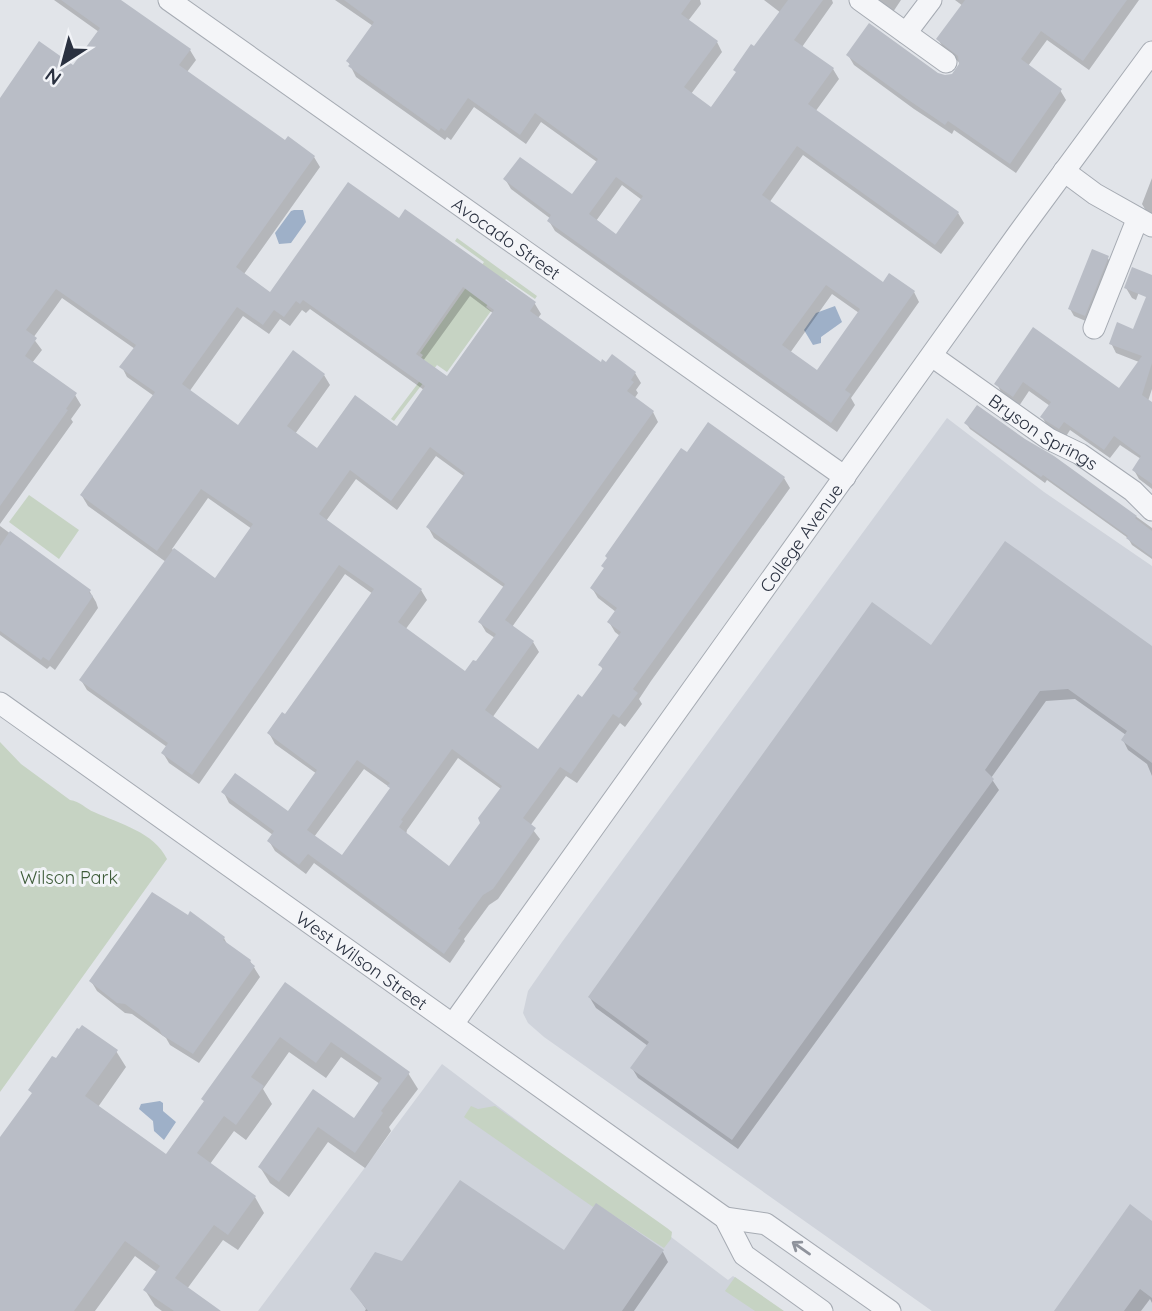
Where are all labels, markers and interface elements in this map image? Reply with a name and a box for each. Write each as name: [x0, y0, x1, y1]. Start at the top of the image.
north arrow: [28, 28, 98, 98]
text: N: [40, 63, 66, 91]
street label: Avocado Street: [448, 192, 565, 284]
street label: Bryson Springs: [984, 389, 1103, 475]
street label: College Avenue: [754, 479, 848, 597]
park label: Wilson Park: [20, 866, 118, 889]
street label: West Wilson Street: [292, 906, 432, 1015]
one-way arrow: [792, 1241, 811, 1256]

